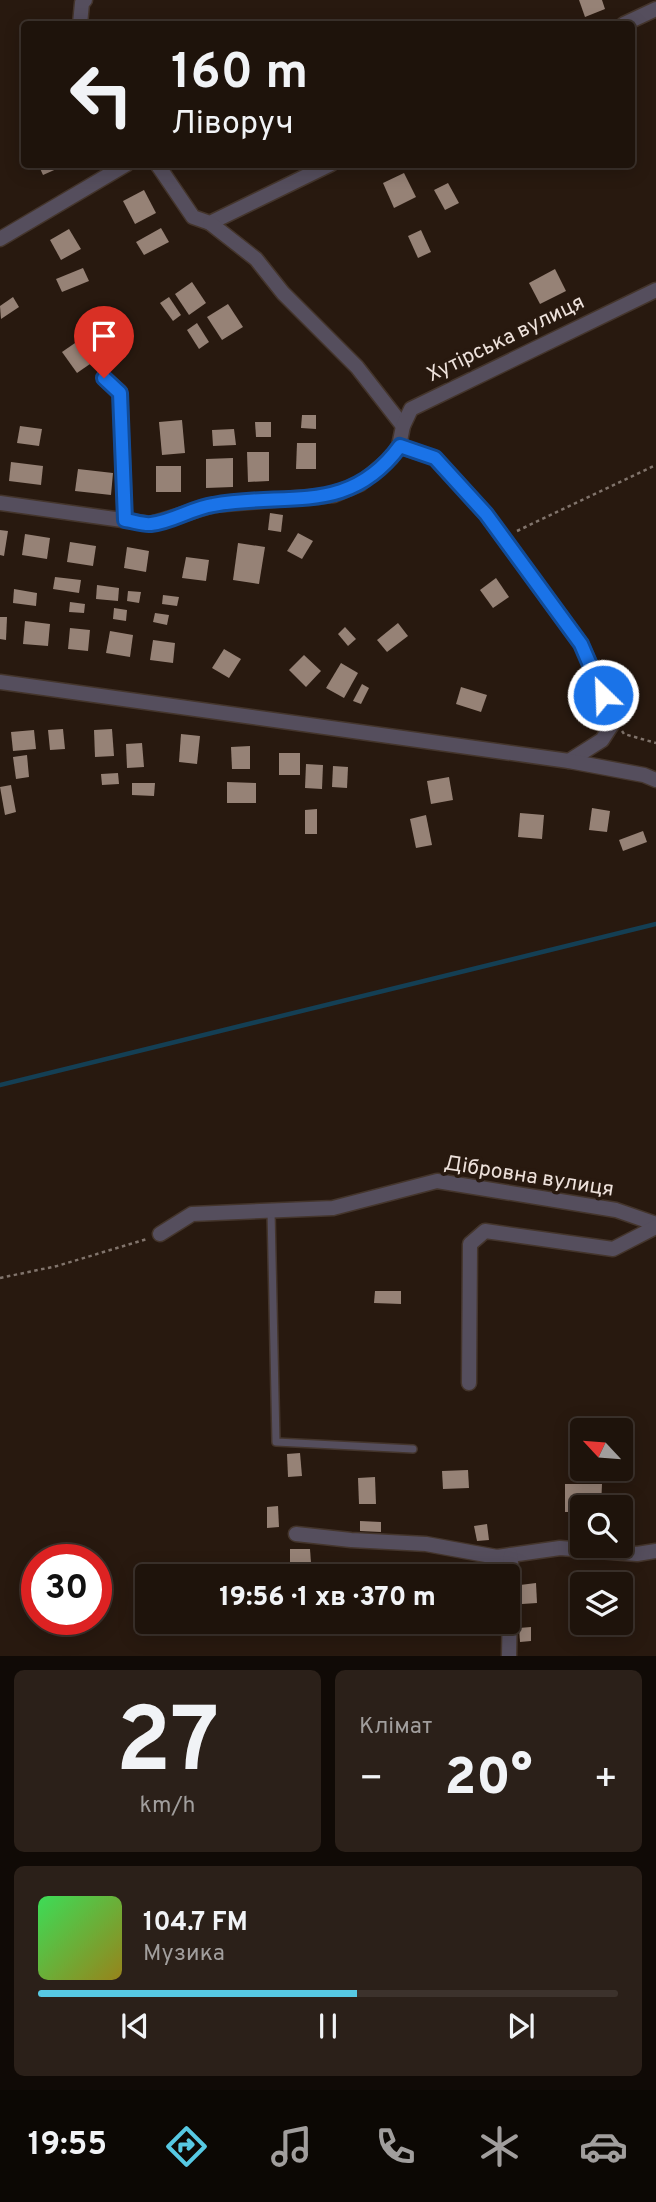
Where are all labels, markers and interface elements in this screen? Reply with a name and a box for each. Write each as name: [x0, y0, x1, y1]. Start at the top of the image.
text: 160 m: [171, 44, 308, 106]
icon: left: [56, 49, 147, 140]
text: Ліворуч: [171, 105, 294, 145]
street label: Хутірська вулиця: [423, 289, 589, 389]
pin: [74, 306, 134, 378]
icon: arrive: [85, 317, 123, 355]
position arrow: [566, 658, 640, 732]
street label: Дібровна вулиця: [442, 1150, 616, 1204]
north arrow: [570, 1418, 634, 1480]
map controls: [570, 1418, 633, 1635]
button: search: [570, 1495, 633, 1558]
speed limit sign: 30: [21, 1544, 112, 1635]
button: layers: [570, 1572, 633, 1635]
text: 19:56 · 1 хв · 370 m: [219, 1582, 436, 1615]
text: 27: [116, 1689, 219, 1804]
text: Клімат: [359, 1713, 432, 1742]
text: 20°: [444, 1747, 533, 1813]
text: −: [359, 1756, 384, 1805]
text: +: [593, 1756, 618, 1805]
text: km/h: [140, 1792, 195, 1821]
text: 104.7 FM: [143, 1907, 248, 1940]
text: Музика: [143, 1940, 225, 1969]
icon: previous: [116, 2007, 154, 2045]
icon: pause: [309, 2007, 347, 2045]
icon: next: [502, 2007, 540, 2045]
icon: directions: [162, 2122, 211, 2171]
icon: music: [267, 2122, 316, 2171]
icon: phone: [371, 2122, 420, 2171]
icon: climate: [475, 2122, 524, 2171]
icon: car: [579, 2122, 628, 2171]
text: 19:55: [28, 2126, 107, 2166]

